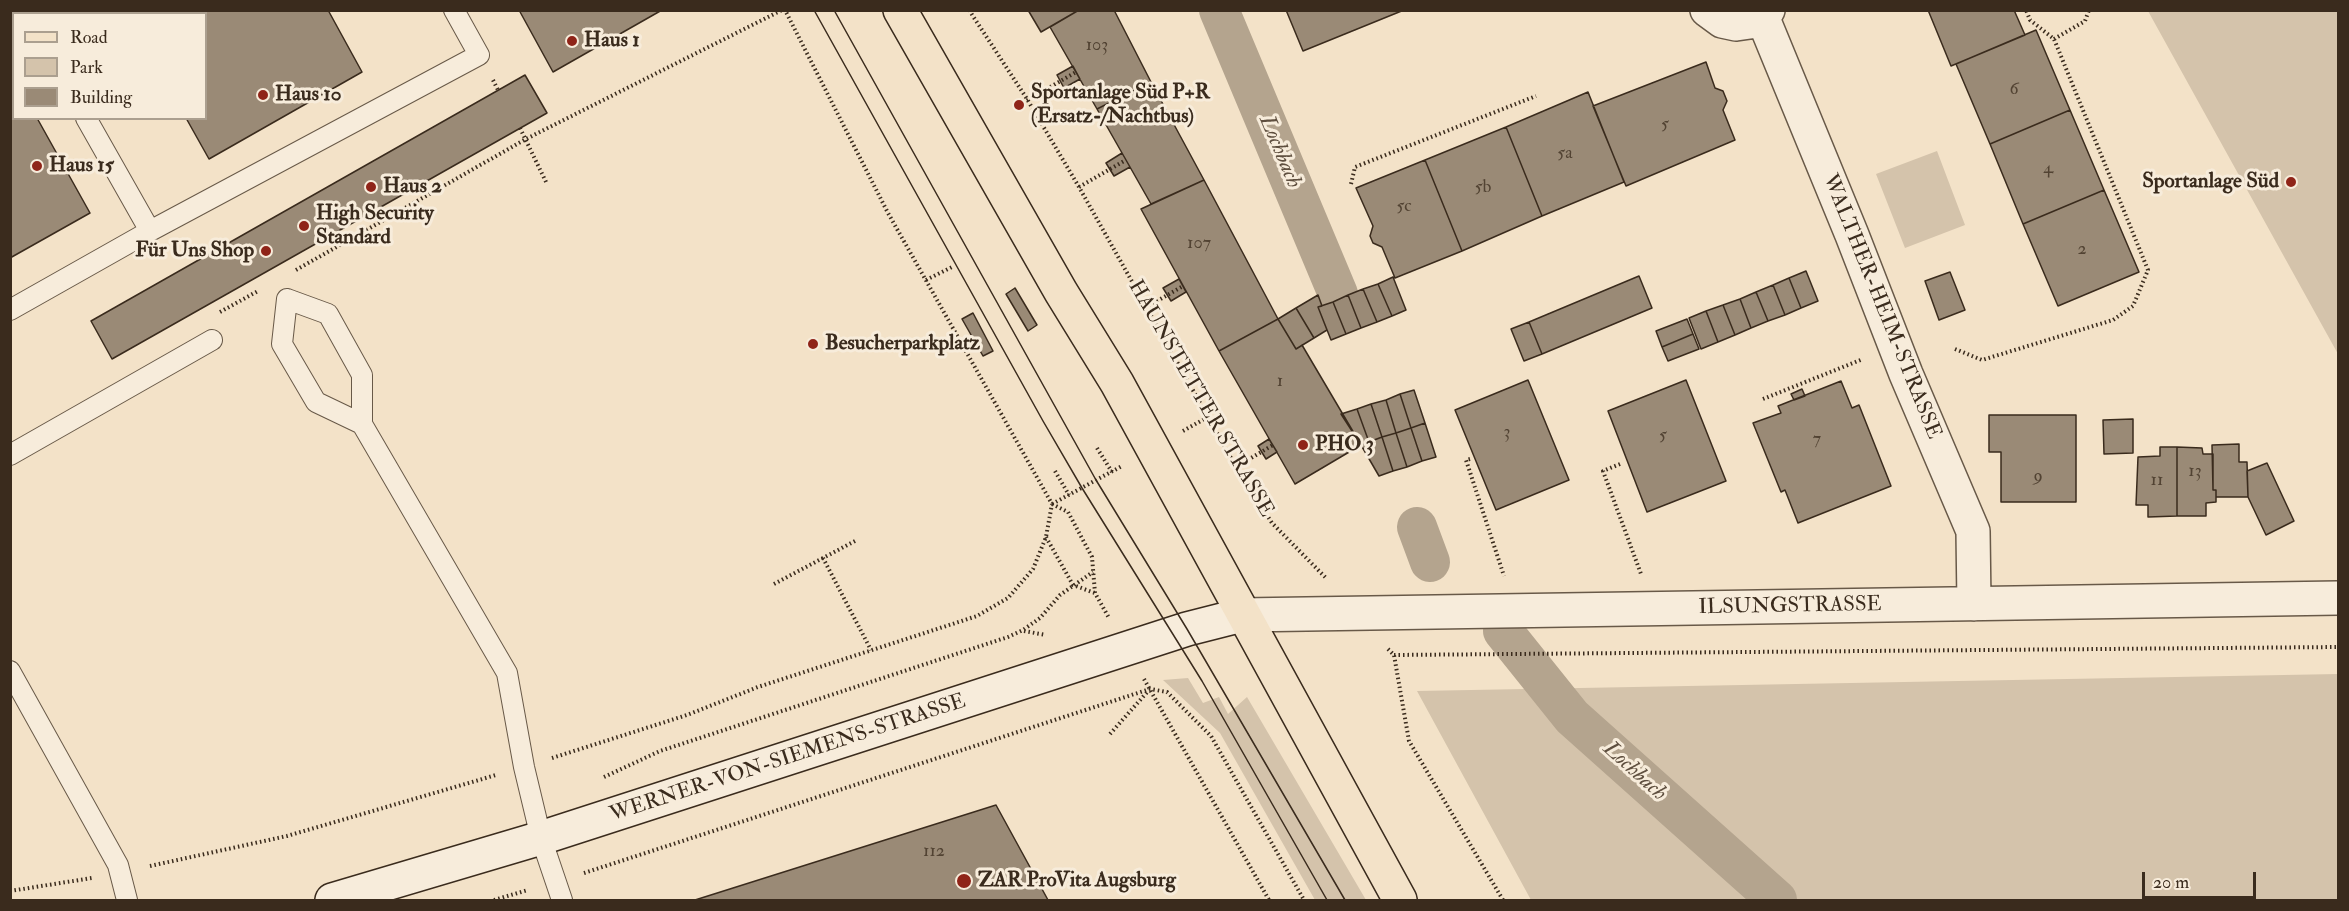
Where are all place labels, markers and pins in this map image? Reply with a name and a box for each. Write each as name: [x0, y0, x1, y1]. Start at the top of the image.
place label: Haus 1: [584, 28, 640, 54]
marker: Haus 1: [565, 34, 579, 48]
place label: Sportanlage Süd P+R (Ersatz-/Nachtbus): [1031, 80, 1210, 130]
place label: Haus 10: [275, 82, 341, 108]
marker: Haus 10: [256, 88, 270, 102]
marker: Sportanlage Süd P+R (Ersatz-/Nachtbus): [1012, 98, 1026, 112]
place label: Haus 15: [49, 153, 114, 179]
marker: Haus 15: [30, 159, 44, 173]
place label: Sportanlage Süd: [2142, 169, 2279, 195]
place label: Haus 2: [383, 174, 442, 200]
marker: Sportanlage Süd: [2284, 175, 2298, 189]
marker: Haus 2: [364, 180, 378, 194]
place label: High Security Standard: [316, 201, 434, 251]
marker: High Security Standard: [297, 219, 311, 233]
place label: Für Uns Shop: [135, 238, 254, 264]
marker: Für Uns Shop: [259, 244, 273, 258]
place label: Besucherparkplatz: [825, 331, 980, 357]
marker: Besucherparkplatz: [806, 337, 820, 351]
place label: PHO 3: [1315, 432, 1374, 458]
marker: PHO 3: [1296, 438, 1310, 452]
place label: ZAR ProVita Augsburg: [978, 868, 1176, 894]
marker: ZAR ProVita Augsburg: [955, 872, 973, 890]

